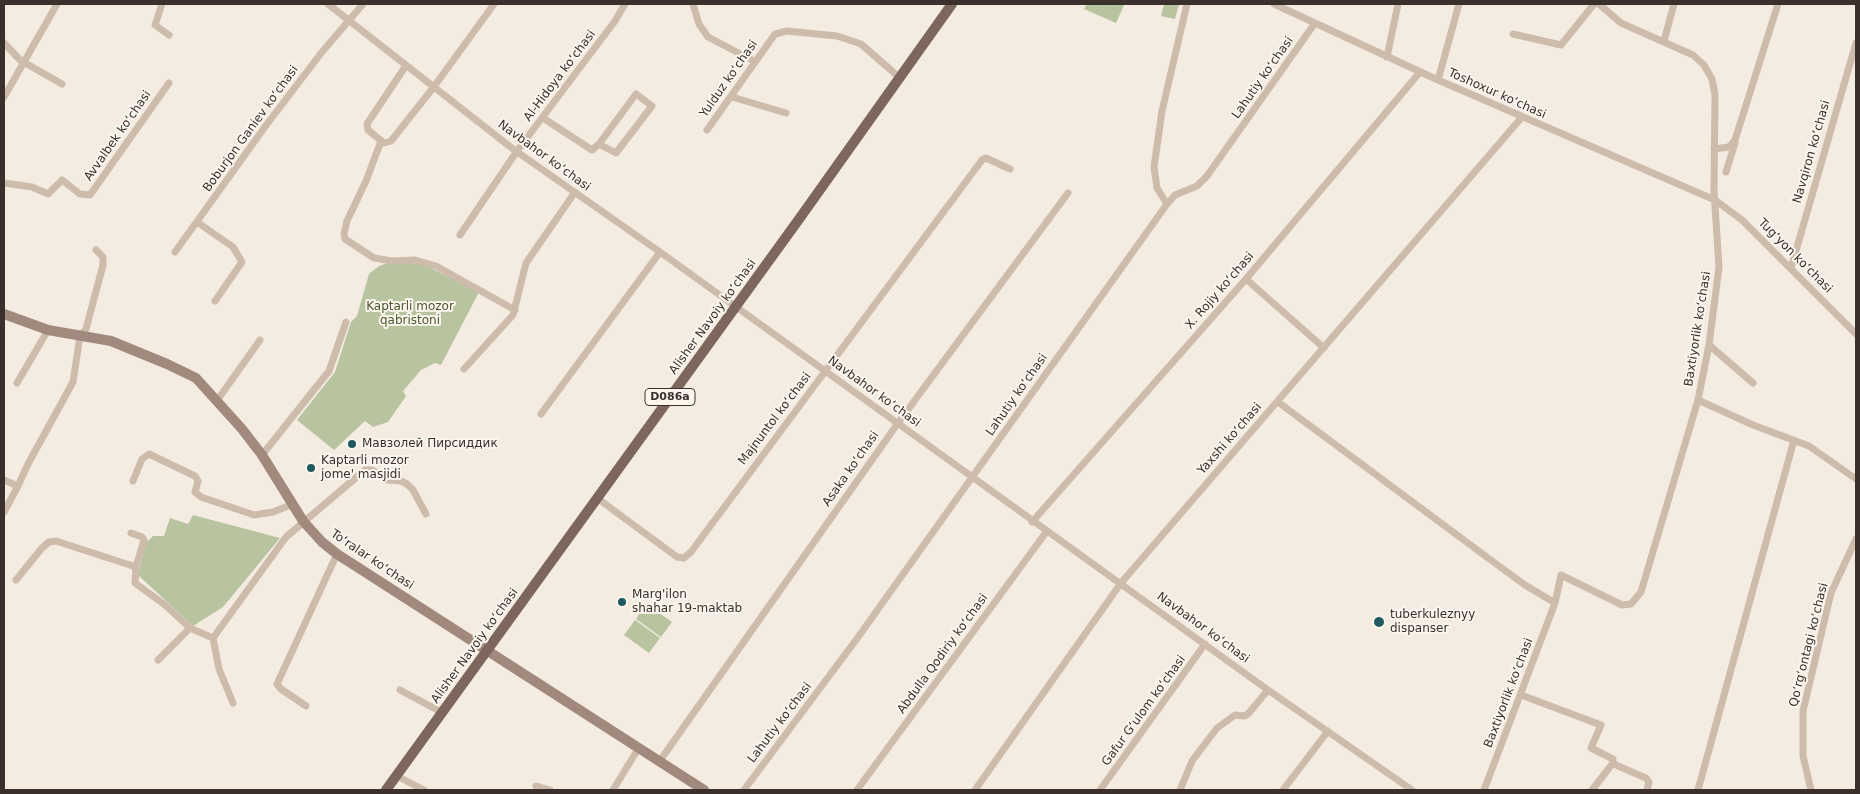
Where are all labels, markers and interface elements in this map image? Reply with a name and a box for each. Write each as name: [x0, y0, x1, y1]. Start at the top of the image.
street label: Al-Hidoya koʻchasi: [521, 28, 599, 124]
street label: Lahutiy koʻchasi: [1229, 34, 1297, 122]
street label: Yulduz koʻchasi: [697, 38, 761, 120]
street label: Boburjon Ganiev koʻchasi: [200, 63, 302, 195]
street label: Toshoxur koʻchasi: [1446, 66, 1548, 122]
street label: Avvalbek koʻchasi: [81, 88, 155, 184]
street label: Navqiron koʻchasi: [1790, 99, 1834, 205]
street label: Navbahor koʻchasi: [495, 118, 593, 194]
street label: Tugʻyon koʻchasi: [1755, 216, 1835, 296]
street label: X. Rojiy koʻchasi: [1183, 250, 1257, 332]
street label: Alisher Navoiy koʻchasi: [666, 257, 760, 377]
street label: Baxtiyorlik koʻchasi: [1682, 270, 1714, 388]
park label: Kaptarli mozor qabristoni: [366, 300, 454, 328]
street label: Lahutiy koʻchasi: [983, 351, 1051, 439]
street label: Navbahor koʻchasi: [825, 354, 923, 430]
street label: Majnuntol koʻchasi: [736, 370, 814, 468]
road number: D086a: [645, 388, 695, 406]
street label: Yaxshi koʻchasi: [1195, 400, 1265, 478]
street label: Asaka koʻchasi: [820, 429, 882, 509]
place label: Мавзолей Пирсиддик: [362, 437, 498, 451]
marker: Мавзолей Пирсиддик: [346, 438, 358, 450]
place label: Kaptarli mozor jome' masjidi: [321, 454, 409, 482]
marker: Kaptarli mozor jome' masjidi: [305, 462, 317, 474]
street label: Toʻralar koʻchasi: [328, 527, 416, 593]
street label: Qo‘rg‘ontagi ko‘chasi: [1787, 581, 1831, 709]
street label: Alisher Navoiy koʻchasi: [428, 586, 522, 706]
place label: Marg'ilon shahar 19-maktab: [632, 588, 742, 616]
street label: Navbahor koʻchasi: [1154, 590, 1252, 666]
street label: Abdulla Qodiriy koʻchasi: [895, 591, 991, 717]
marker: Marg'ilon shahar 19-maktab: [616, 596, 628, 608]
place label: tuberkuleznyy dispanser: [1390, 608, 1475, 636]
marker: tuberkuleznyy dispanser: [1372, 615, 1386, 629]
street label: Baxtiyorlik koʻchasi: [1481, 636, 1537, 750]
street label: Gafur Gʻulom koʻchasi: [1099, 653, 1189, 769]
street label: Lahutiy koʻchasi: [745, 680, 815, 766]

